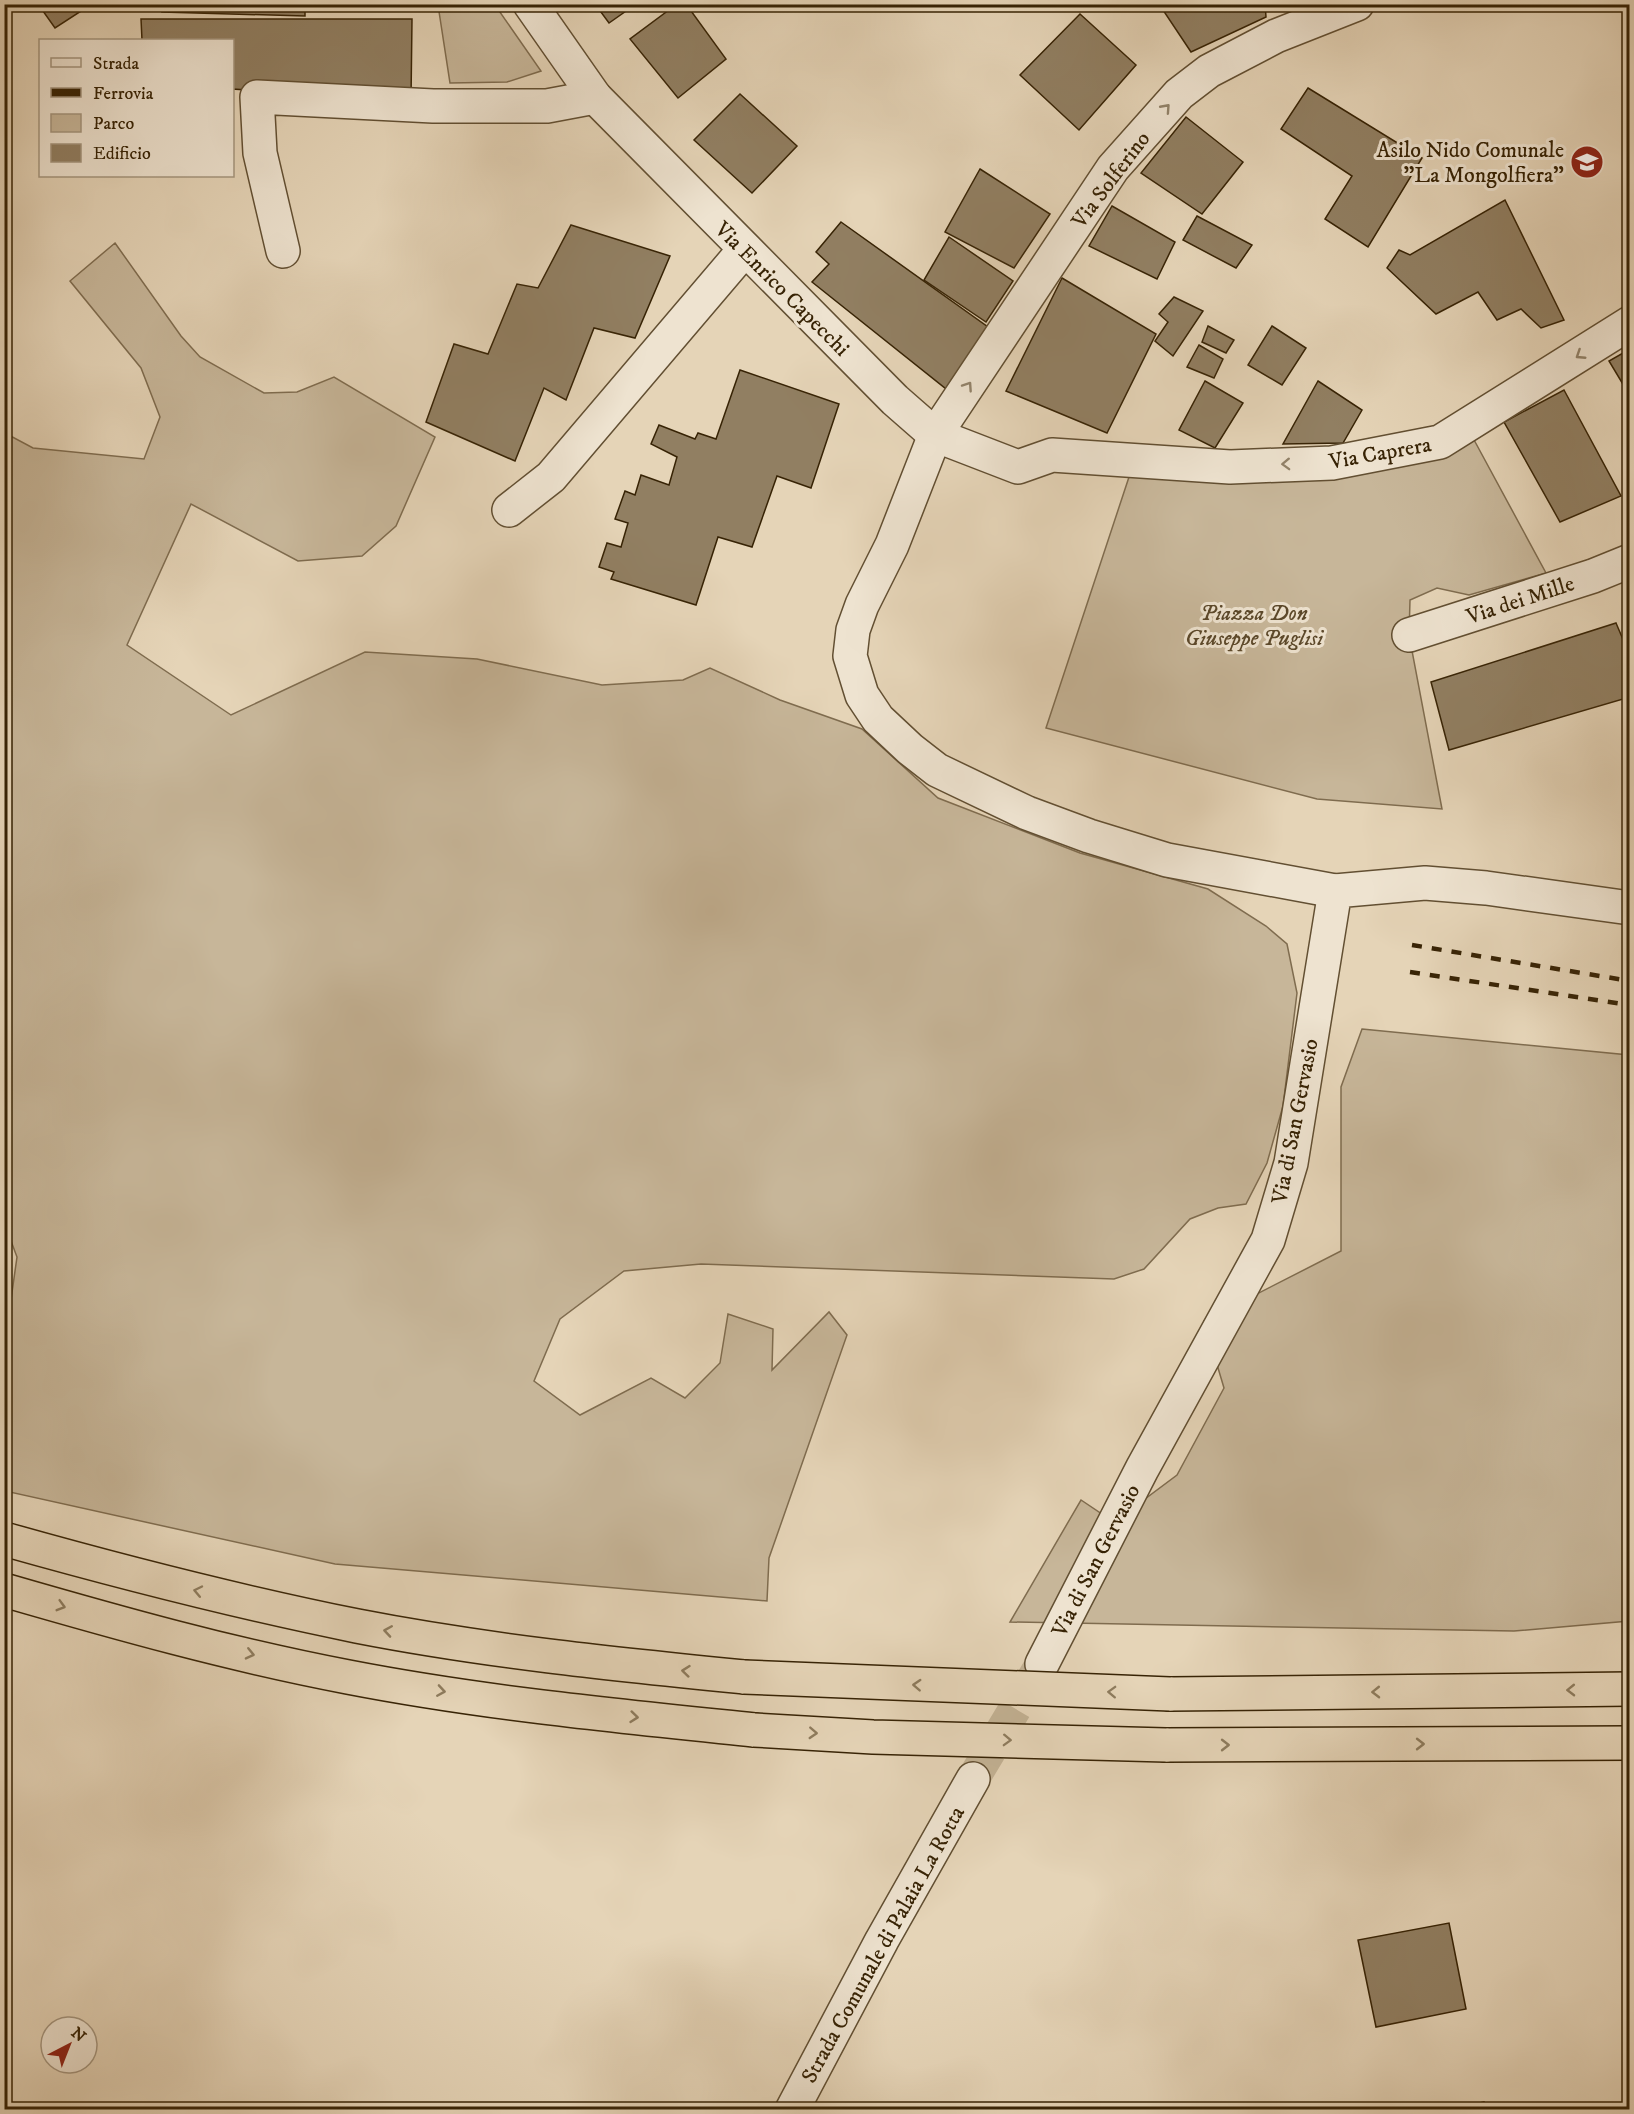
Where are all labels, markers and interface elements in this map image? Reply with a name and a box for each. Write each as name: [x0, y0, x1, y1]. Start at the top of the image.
legend: [39, 39, 234, 177]
text: Strada: [93, 53, 140, 75]
text: Ferrovia: [93, 83, 154, 105]
one-way arrow: [1159, 104, 1170, 115]
text: Parco: [93, 113, 134, 135]
street label: Via Solferino: [1065, 126, 1156, 234]
place label: Asilo Nido Comunale "La Mongolfiera": [1377, 137, 1564, 189]
text: Edificio: [93, 143, 151, 165]
school or university icon: Asilo Nido Comunale "La Mongolfiera": [1569, 144, 1605, 180]
street label: Via Enrico Capecchi: [708, 215, 855, 362]
one-way arrow: [1576, 348, 1587, 359]
one-way arrow: [960, 382, 971, 393]
street label: Via Caprera: [1326, 431, 1434, 476]
one-way arrow: [1282, 458, 1291, 471]
street label: Via dei Mille: [1462, 570, 1578, 631]
park label: Piazza Don Giuseppe Puglisi: [1185, 600, 1324, 652]
street label: Via di San Gervasio: [1266, 1036, 1325, 1207]
street label: Via di San Gervasio: [1046, 1480, 1146, 1642]
one-way arrow: [193, 1585, 203, 1598]
one-way arrow: [55, 1599, 66, 1611]
one-way arrow: [384, 1625, 393, 1637]
one-way arrow: [244, 1647, 254, 1660]
one-way arrow: [681, 1665, 690, 1678]
one-way arrow: [913, 1679, 922, 1692]
one-way arrow: [1567, 1684, 1576, 1696]
one-way arrow: [436, 1685, 445, 1697]
one-way arrow: [1107, 1686, 1116, 1698]
one-way arrow: [1372, 1686, 1381, 1698]
one-way arrow: [629, 1711, 639, 1723]
one-way arrow: [808, 1727, 817, 1740]
one-way arrow: [1003, 1734, 1012, 1747]
one-way arrow: [1415, 1738, 1424, 1750]
one-way arrow: [1220, 1739, 1229, 1751]
street label: Strada Comunale di Palaia La Rotta: [796, 1801, 971, 2088]
north arrow: [39, 2015, 99, 2075]
text: N: [67, 2023, 90, 2046]

